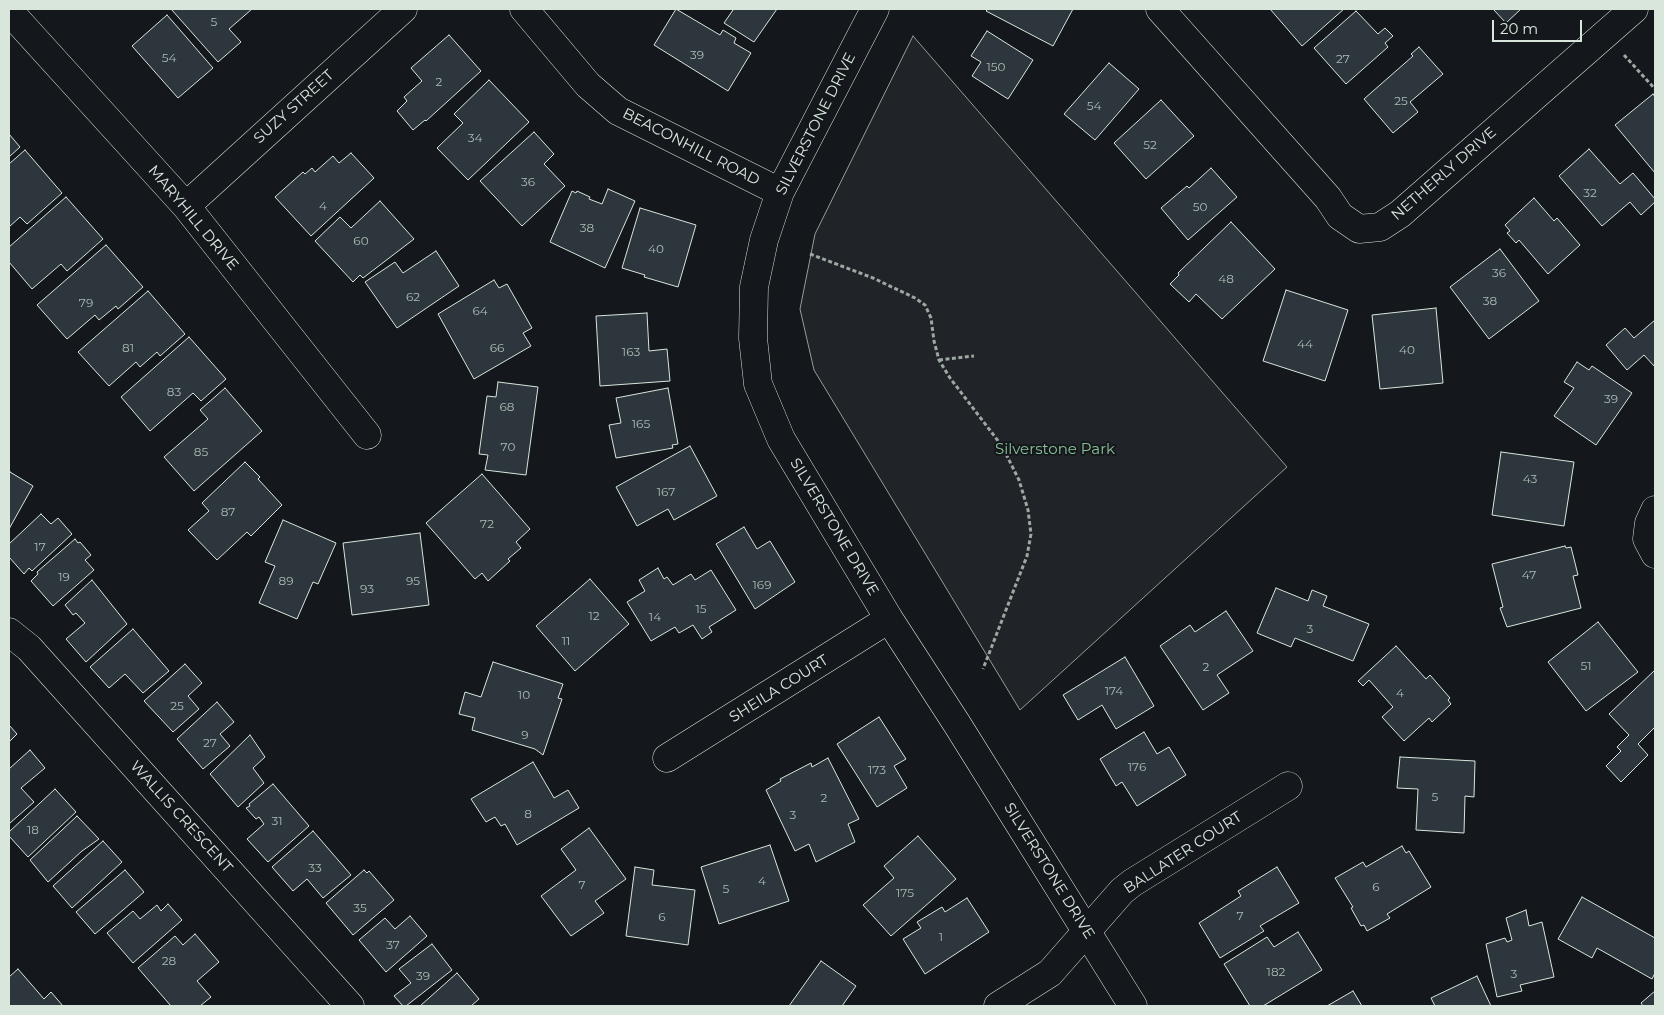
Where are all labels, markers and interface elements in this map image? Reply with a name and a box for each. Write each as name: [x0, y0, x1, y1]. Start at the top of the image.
scale bar: [1494, 10, 1584, 42]
house number: 5: [211, 15, 217, 29]
text: 20 m: [1500, 19, 1538, 38]
house number: 39: [690, 48, 704, 62]
street label: SILVERSTONE DRIVE: [772, 50, 860, 198]
house number: 54: [162, 51, 176, 65]
house number: 27: [1336, 52, 1350, 66]
house number: 150: [986, 60, 1006, 74]
street label: SUZY STREET: [250, 66, 338, 148]
house number: 2: [436, 75, 442, 89]
house number: 25: [1394, 94, 1408, 108]
house number: 54: [1087, 99, 1101, 113]
street label: BEACONHILL ROAD: [619, 105, 763, 189]
street label: NETHERLY DRIVE: [1388, 124, 1500, 224]
house number: 34: [468, 131, 482, 145]
house number: 52: [1143, 138, 1157, 152]
street label: MARYHILL DRIVE: [144, 162, 242, 274]
house number: 36: [521, 175, 535, 189]
house number: 32: [1583, 186, 1597, 200]
house number: 4: [319, 199, 327, 213]
house number: 50: [1193, 200, 1207, 214]
house number: 38: [580, 221, 594, 235]
house number: 60: [353, 234, 369, 248]
house number: 40: [648, 242, 664, 256]
house number: 36: [1492, 266, 1506, 280]
house number: 48: [1218, 272, 1234, 286]
house number: 62: [406, 290, 420, 304]
house number: 38: [1483, 294, 1497, 308]
house number: 79: [79, 296, 93, 310]
house number: 64: [472, 304, 488, 318]
house number: 44: [1297, 337, 1313, 351]
house number: 81: [122, 341, 134, 355]
house number: 66: [490, 341, 504, 355]
house number: 40: [1399, 343, 1415, 357]
house number: 163: [622, 345, 640, 359]
house number: 83: [167, 385, 181, 399]
house number: 39: [1604, 392, 1618, 406]
house number: 68: [500, 400, 514, 414]
house number: 165: [632, 417, 650, 431]
house number: 70: [501, 440, 515, 454]
park label: Silverstone Park: [995, 441, 1115, 459]
house number: 85: [194, 445, 208, 459]
street label: SILVERSTONE DRIVE: [786, 455, 882, 599]
house number: 43: [1523, 472, 1537, 486]
house number: 167: [657, 485, 675, 499]
house number: 87: [221, 505, 235, 519]
house number: 72: [480, 517, 494, 531]
house number: 17: [34, 540, 46, 554]
house number: 47: [1522, 568, 1536, 582]
house number: 19: [58, 570, 70, 584]
house number: 89: [279, 574, 293, 588]
house number: 95: [406, 574, 420, 588]
house number: 169: [753, 578, 771, 592]
house number: 93: [360, 582, 374, 596]
house number: 15: [695, 602, 707, 616]
house number: 12: [588, 609, 600, 623]
house number: 14: [649, 610, 661, 624]
house number: 3: [1307, 622, 1313, 636]
house number: 11: [562, 634, 570, 648]
street label: SHEILA COURT: [726, 651, 832, 727]
house number: 51: [1580, 659, 1592, 673]
house number: 2: [1203, 660, 1209, 674]
house number: 174: [1105, 684, 1123, 698]
house number: 4: [1396, 686, 1404, 700]
house number: 10: [518, 688, 530, 702]
house number: 25: [170, 699, 184, 713]
house number: 9: [521, 728, 529, 742]
house number: 27: [203, 736, 217, 750]
street label: WALLIS CRESCENT: [126, 757, 236, 877]
house number: 176: [1128, 760, 1146, 774]
house number: 173: [868, 763, 886, 777]
house number: 5: [1432, 790, 1438, 804]
house number: 2: [821, 791, 827, 805]
street label: SILVERSTONE DRIVE: [1000, 800, 1098, 942]
house number: 8: [524, 807, 532, 821]
house number: 3: [790, 808, 796, 822]
street label: BALLATER COURT: [1121, 808, 1245, 898]
house number: 31: [271, 814, 283, 828]
house number: 18: [27, 823, 39, 837]
house number: 33: [308, 861, 322, 875]
house number: 4: [758, 874, 766, 888]
house number: 7: [578, 878, 586, 892]
house number: 6: [1372, 880, 1380, 894]
house number: 5: [723, 882, 729, 896]
house number: 175: [896, 886, 914, 900]
house number: 35: [353, 901, 367, 915]
house number: 7: [1236, 909, 1244, 923]
house number: 6: [658, 910, 666, 924]
house number: 1: [939, 930, 943, 944]
house number: 37: [386, 938, 400, 952]
house number: 28: [162, 954, 176, 968]
house number: 182: [1267, 965, 1285, 979]
house number: 3: [1511, 967, 1517, 981]
house number: 39: [416, 969, 430, 983]

